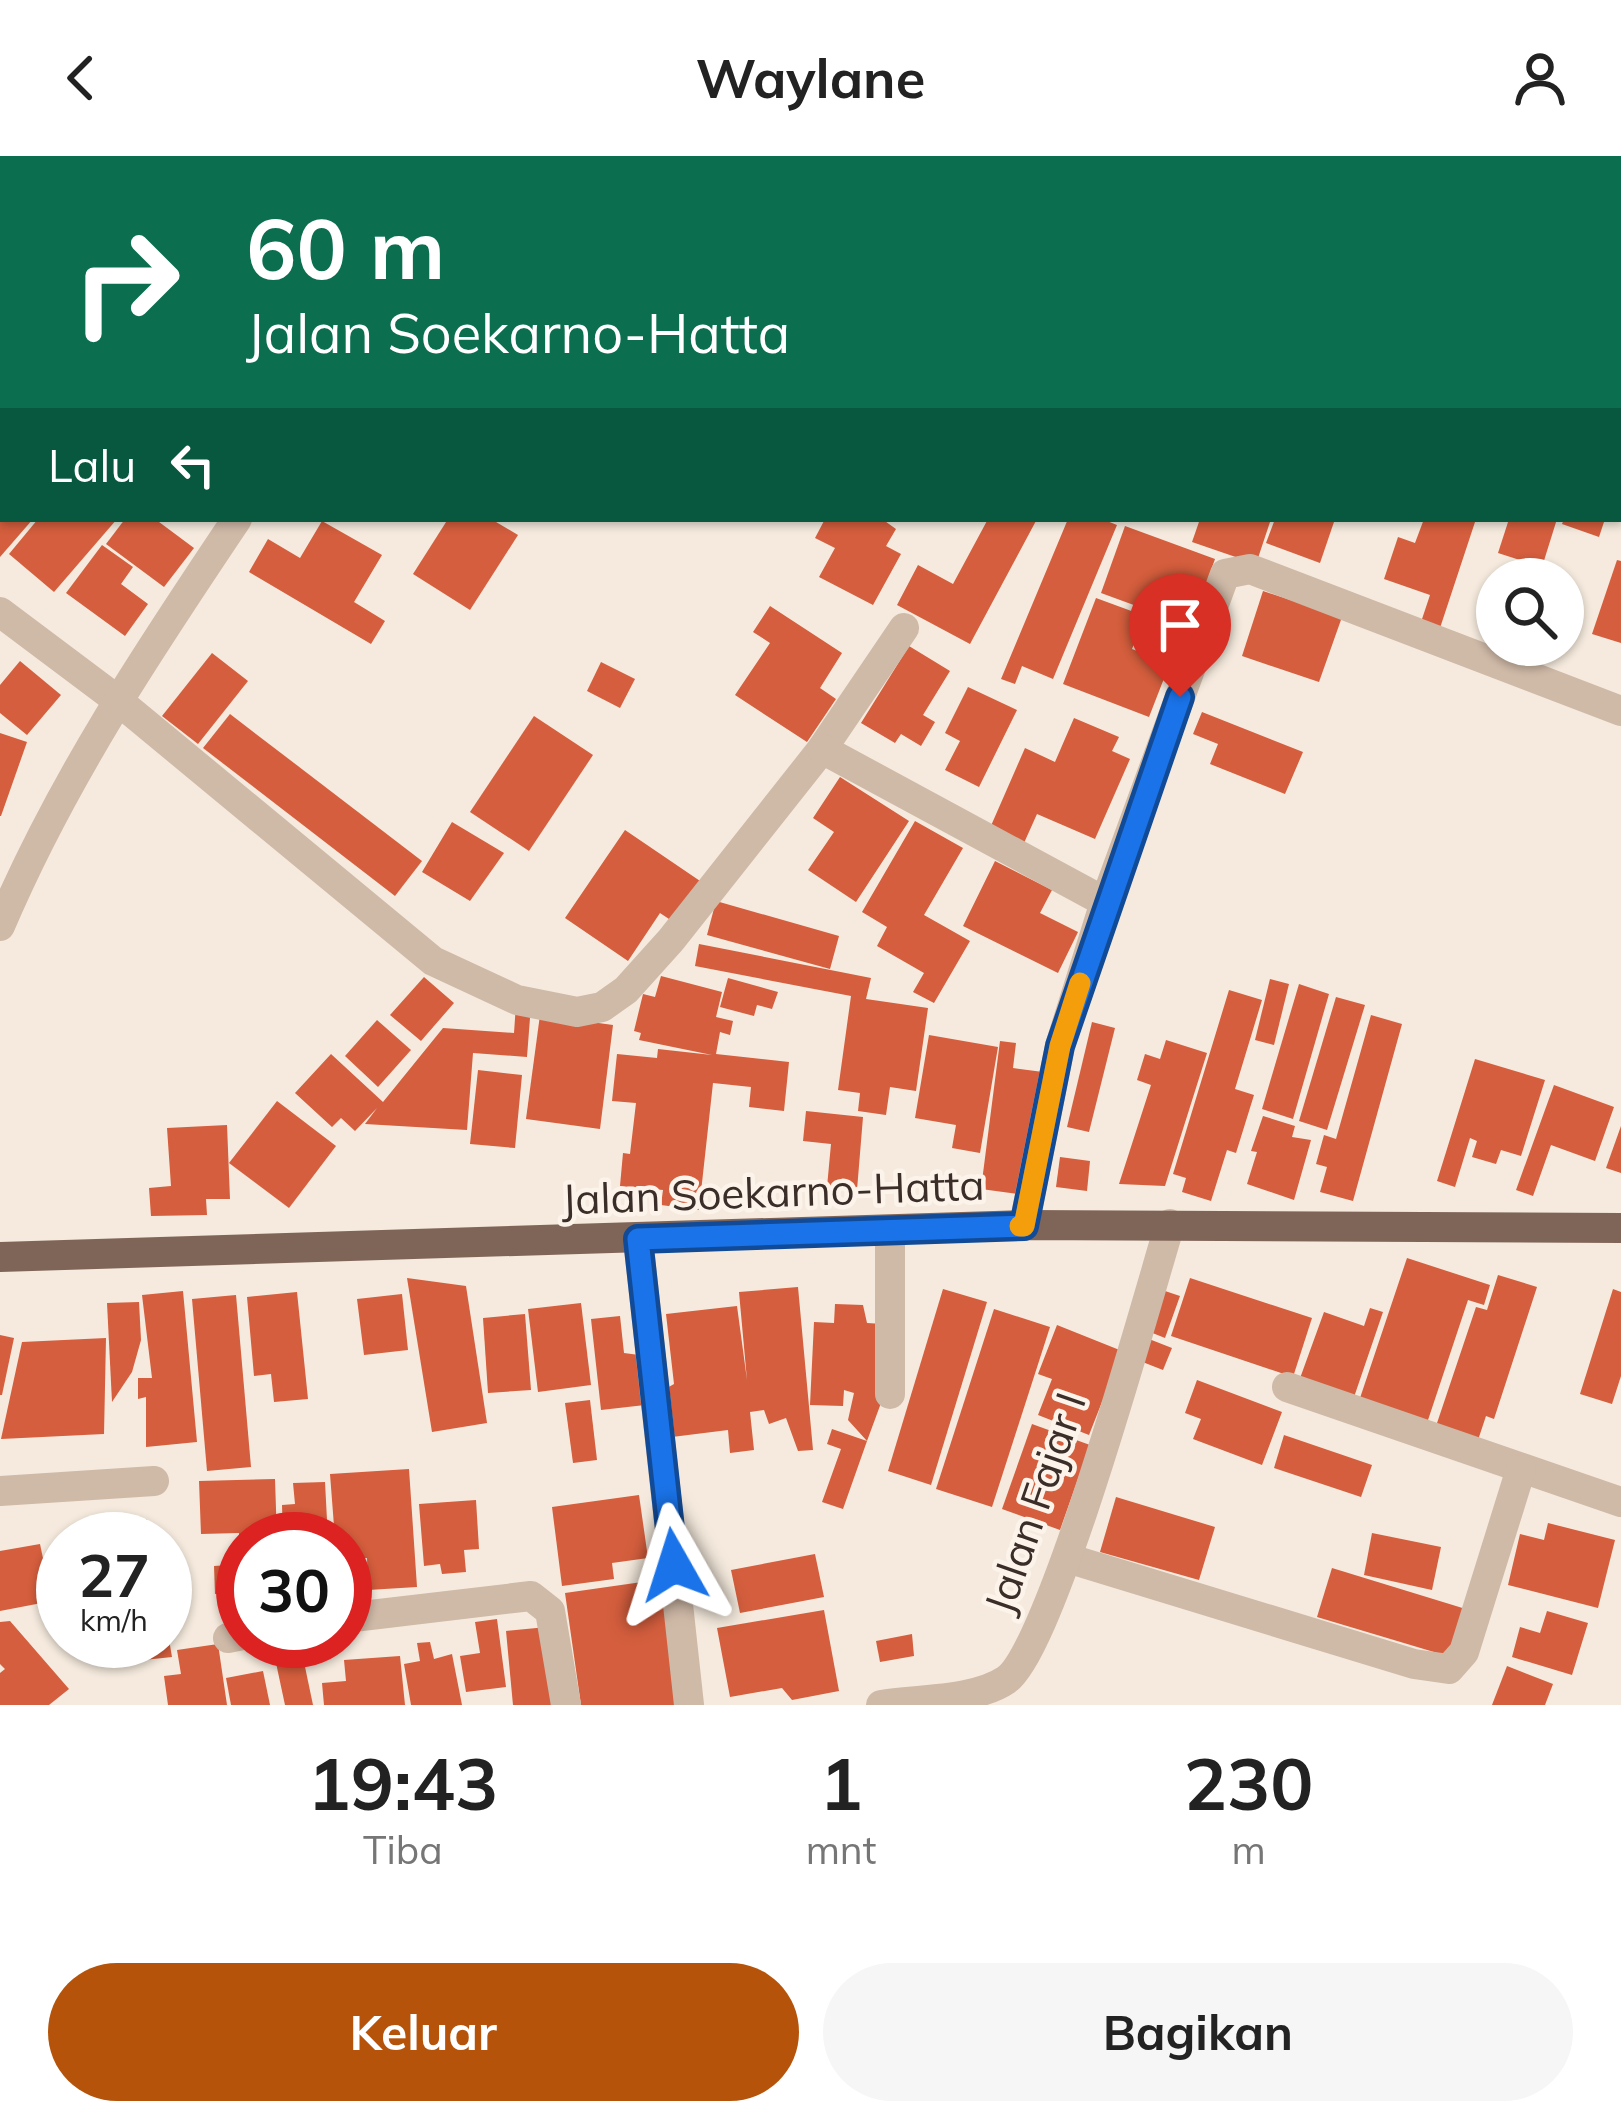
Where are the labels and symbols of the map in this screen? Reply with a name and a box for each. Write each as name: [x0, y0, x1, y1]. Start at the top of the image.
pin: [1129, 574, 1231, 697]
street label: Jalan Soekarno-Hatta: [561, 1158, 985, 1225]
street label: Jalan Fajar I: [972, 1385, 1097, 1620]
position arrow: [611, 1502, 737, 1628]
speed limit sign: 30: [216, 1512, 372, 1668]

